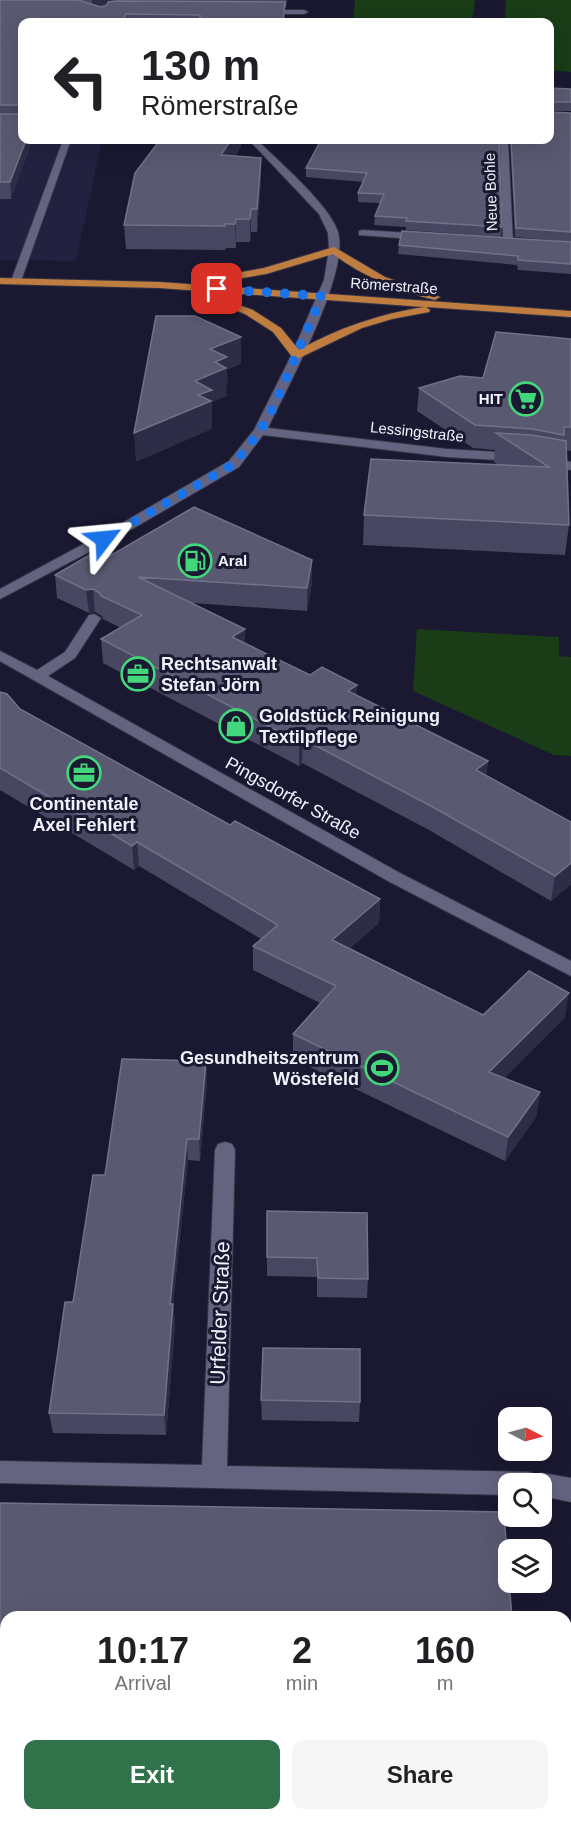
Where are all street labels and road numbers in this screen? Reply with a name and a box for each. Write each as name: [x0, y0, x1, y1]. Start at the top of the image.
street label: Neue Bohle: [481, 153, 500, 231]
street label: Römerstraße: [350, 274, 438, 297]
street label: Lessingstraße: [369, 418, 465, 445]
street label: Pingsdorfer Straße: [222, 753, 364, 843]
street label: Urfelder Straße: [206, 1241, 233, 1385]

